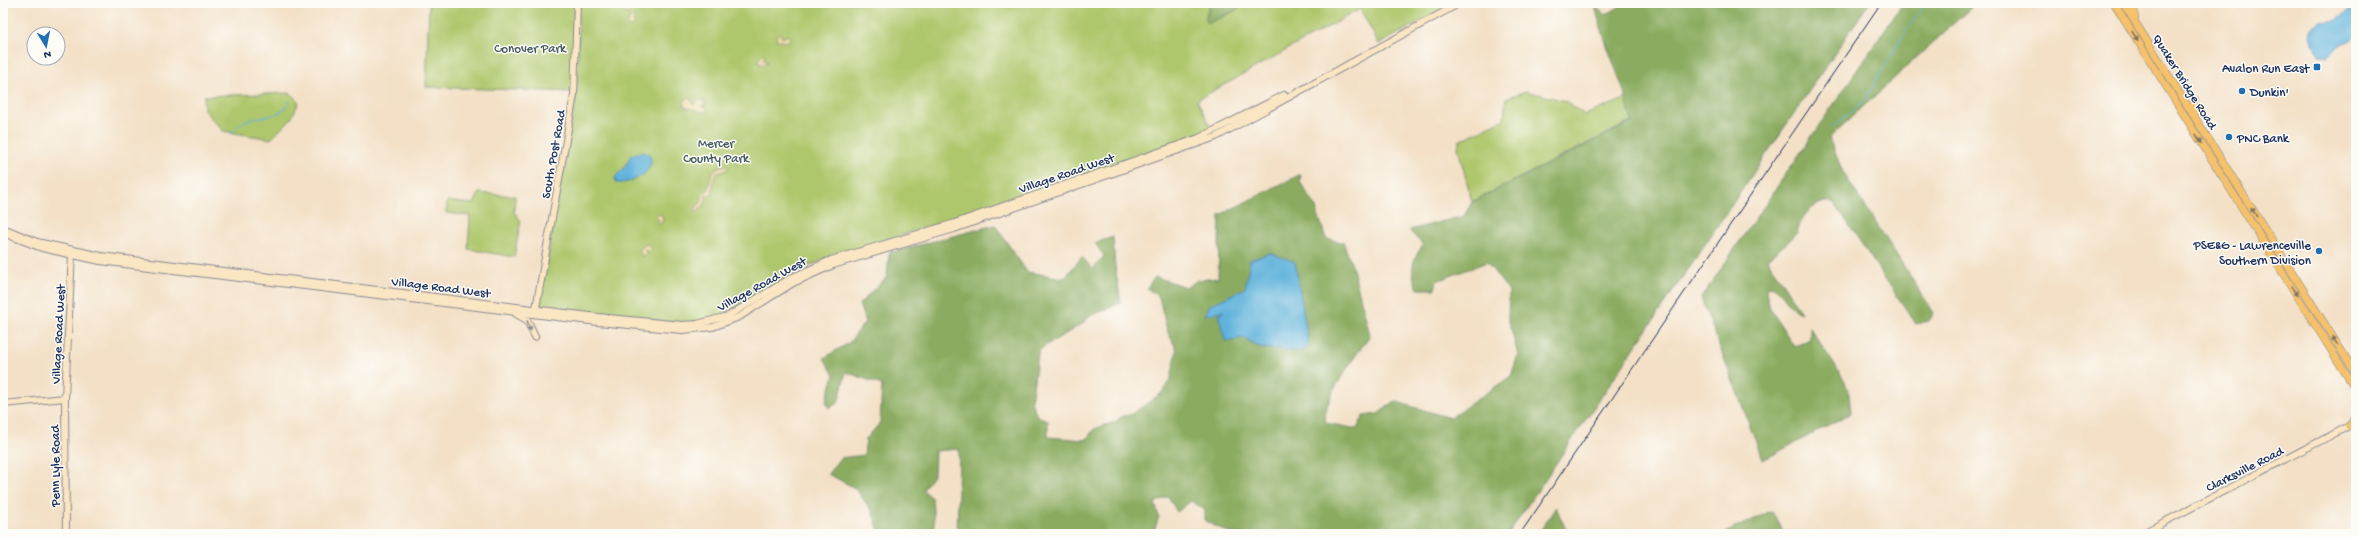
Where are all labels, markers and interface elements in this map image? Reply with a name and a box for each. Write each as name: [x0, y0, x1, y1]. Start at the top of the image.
north arrow: [26, 26, 66, 66]
one-way arrow: [2131, 31, 2139, 41]
street label: Quaker Bridge Road: [2149, 32, 2220, 134]
park label: Conover Park: [494, 42, 567, 57]
text: N: [43, 47, 52, 60]
place label: Avalon Run East: [2222, 62, 2311, 77]
marker: Avalon Run East: [2312, 62, 2322, 72]
marker: Dunkin': [2237, 86, 2247, 96]
place label: Dunkin': [2249, 86, 2289, 101]
street label: South Post Road: [539, 108, 570, 200]
marker: PNC Bank: [2224, 132, 2234, 142]
place label: PNC Bank: [2236, 132, 2290, 147]
one-way arrow: [2196, 133, 2203, 145]
park label: Mercer County Park: [683, 137, 750, 167]
street label: Village Road West: [1016, 151, 1118, 198]
one-way arrow: [2250, 207, 2258, 218]
place label: PSE&G - Lawrenceville Southern Division: [2193, 239, 2312, 269]
marker: PSE&G - Lawrenceville Southern Division: [2314, 246, 2324, 256]
street label: Village Road West: [714, 254, 811, 316]
street label: Village Road West: [389, 275, 493, 302]
street label: Village Road West: [49, 282, 70, 385]
one-way arrow: [2291, 285, 2298, 297]
one-way arrow: [526, 321, 532, 333]
one-way arrow: [2332, 335, 2339, 347]
street label: Penn Lyle Road: [49, 424, 64, 508]
street label: Clarksville Road: [2204, 444, 2288, 496]

